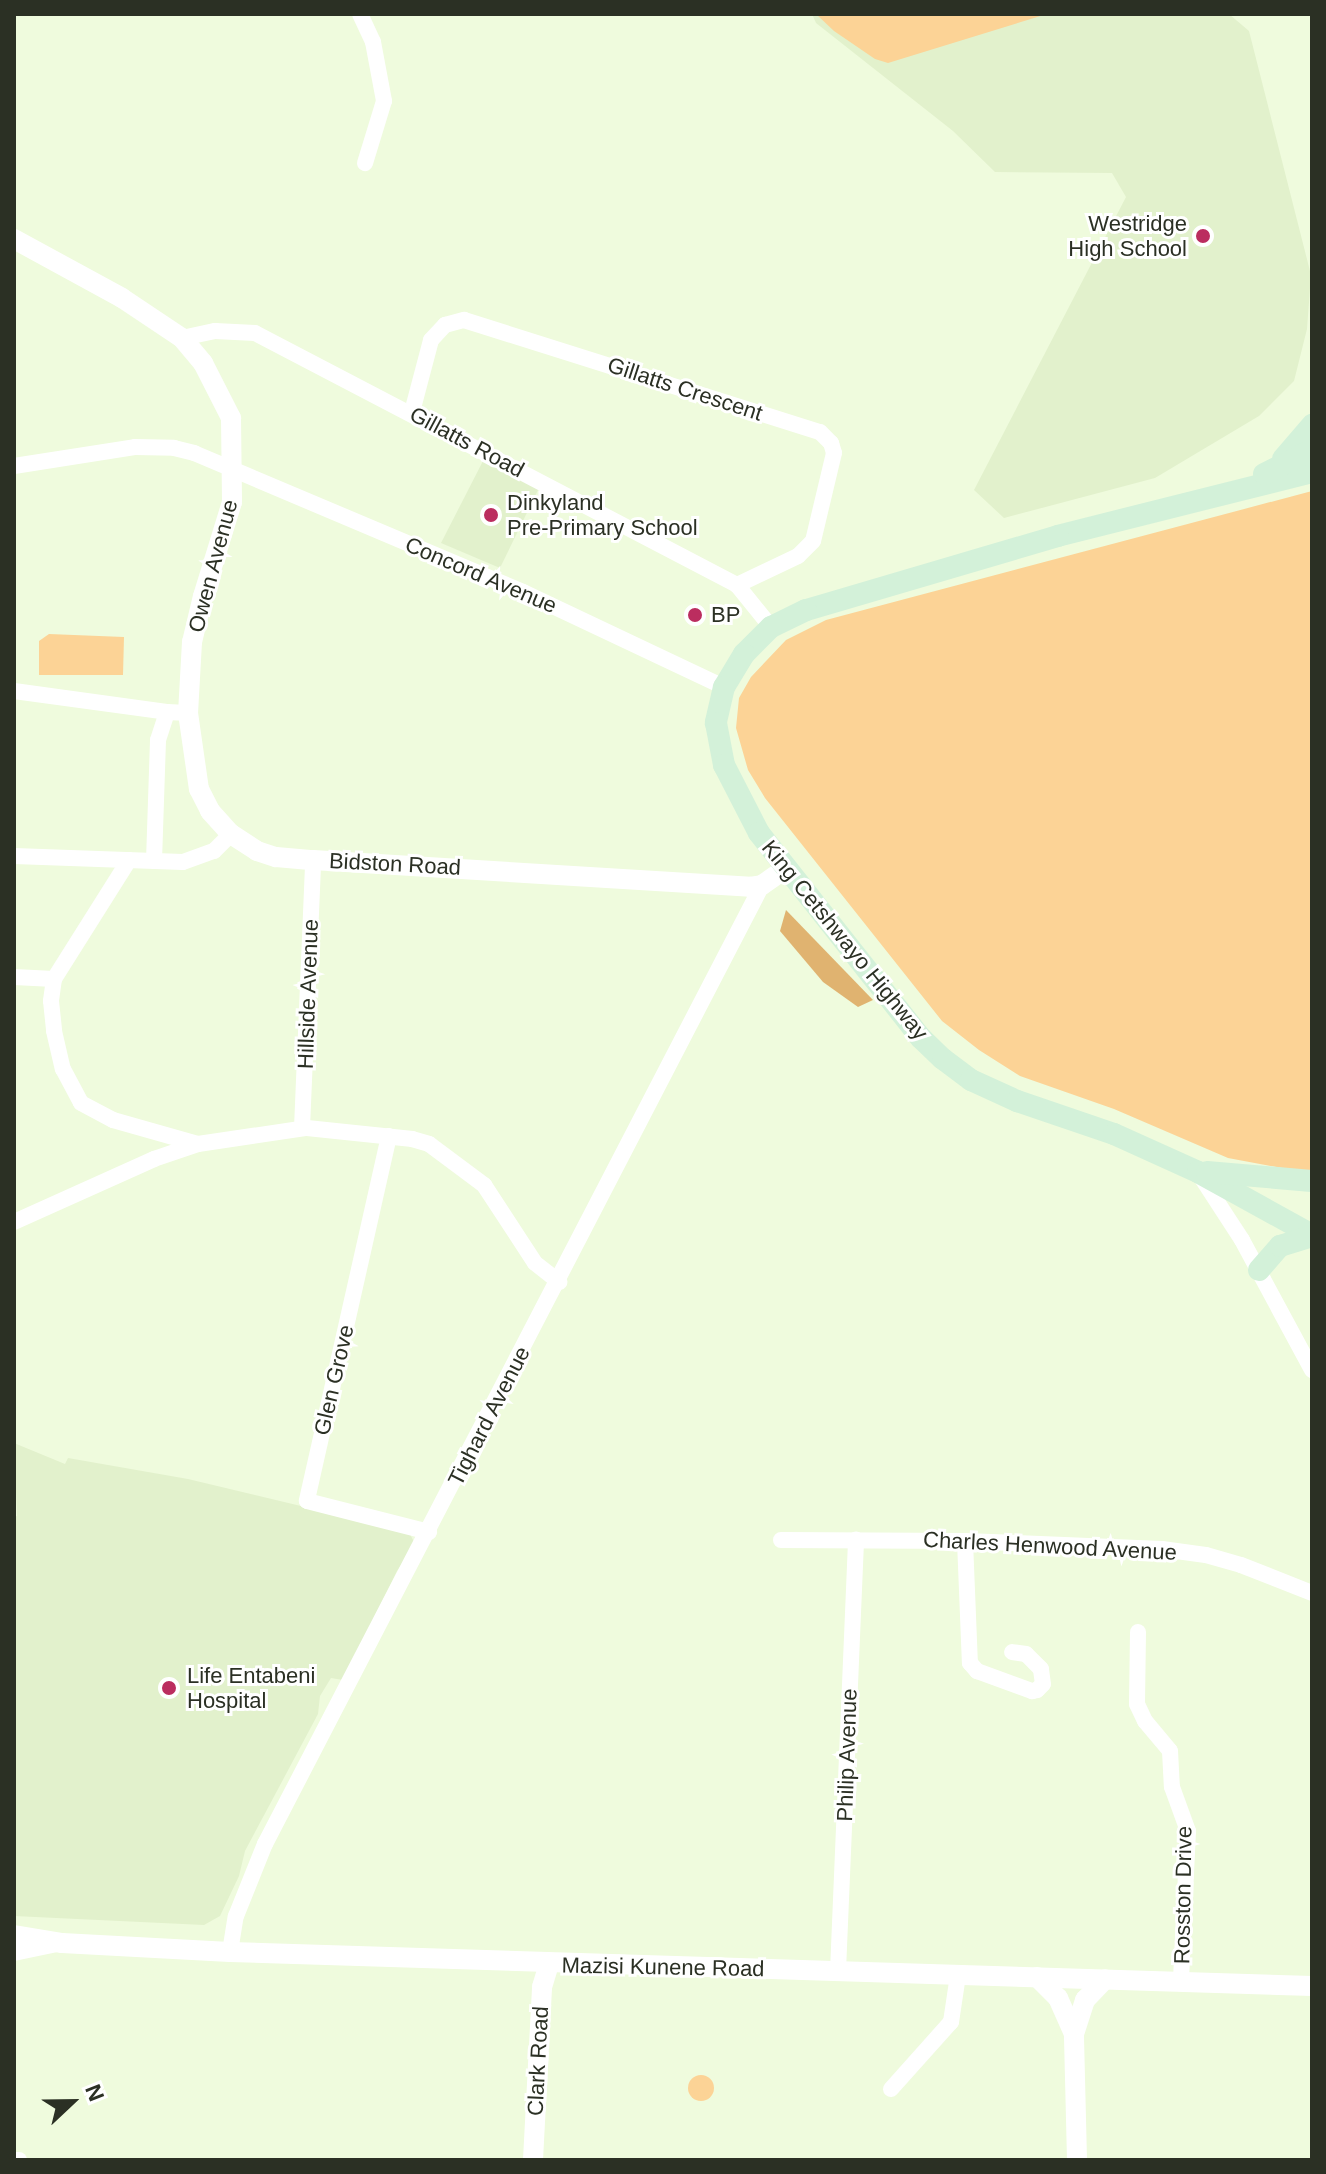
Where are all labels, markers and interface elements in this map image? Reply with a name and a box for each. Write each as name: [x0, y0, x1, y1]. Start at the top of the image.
place label: Westridge High School: [1068, 210, 1187, 262]
marker: Westridge High School: [1194, 227, 1212, 245]
street label: Gillatts Crescent: [604, 352, 766, 426]
street label: Gillatts Road: [405, 401, 529, 483]
place label: Dinkyland Pre-Primary School: [507, 489, 698, 540]
street label: Owen Avenue: [182, 496, 244, 636]
marker: Dinkyland Pre-Primary School: [482, 506, 500, 524]
street label: Concord Avenue: [401, 531, 561, 619]
place label: BP: [711, 602, 740, 628]
marker: BP: [686, 606, 704, 624]
street label: King Cetshwayo Highway: [756, 835, 934, 1045]
street label: Bidston Road: [328, 847, 462, 881]
street label: Hillside Avenue: [292, 918, 324, 1070]
street label: Glen Grove: [308, 1322, 360, 1438]
street label: Tighard Avenue: [442, 1341, 536, 1491]
street label: Charles Henwood Avenue: [922, 1526, 1178, 1566]
place label: Life Entabeni Hospital: [187, 1662, 315, 1714]
marker: Life Entabeni Hospital: [158, 1677, 180, 1699]
street label: Philip Avenue: [831, 1688, 863, 1822]
street label: Rosston Drive: [1169, 1826, 1197, 1964]
street label: Mazisi Kunene Road: [561, 1952, 765, 1982]
street label: Clark Road: [522, 2005, 554, 2117]
north arrow: [32, 2062, 112, 2142]
text: N: [80, 2081, 109, 2105]

